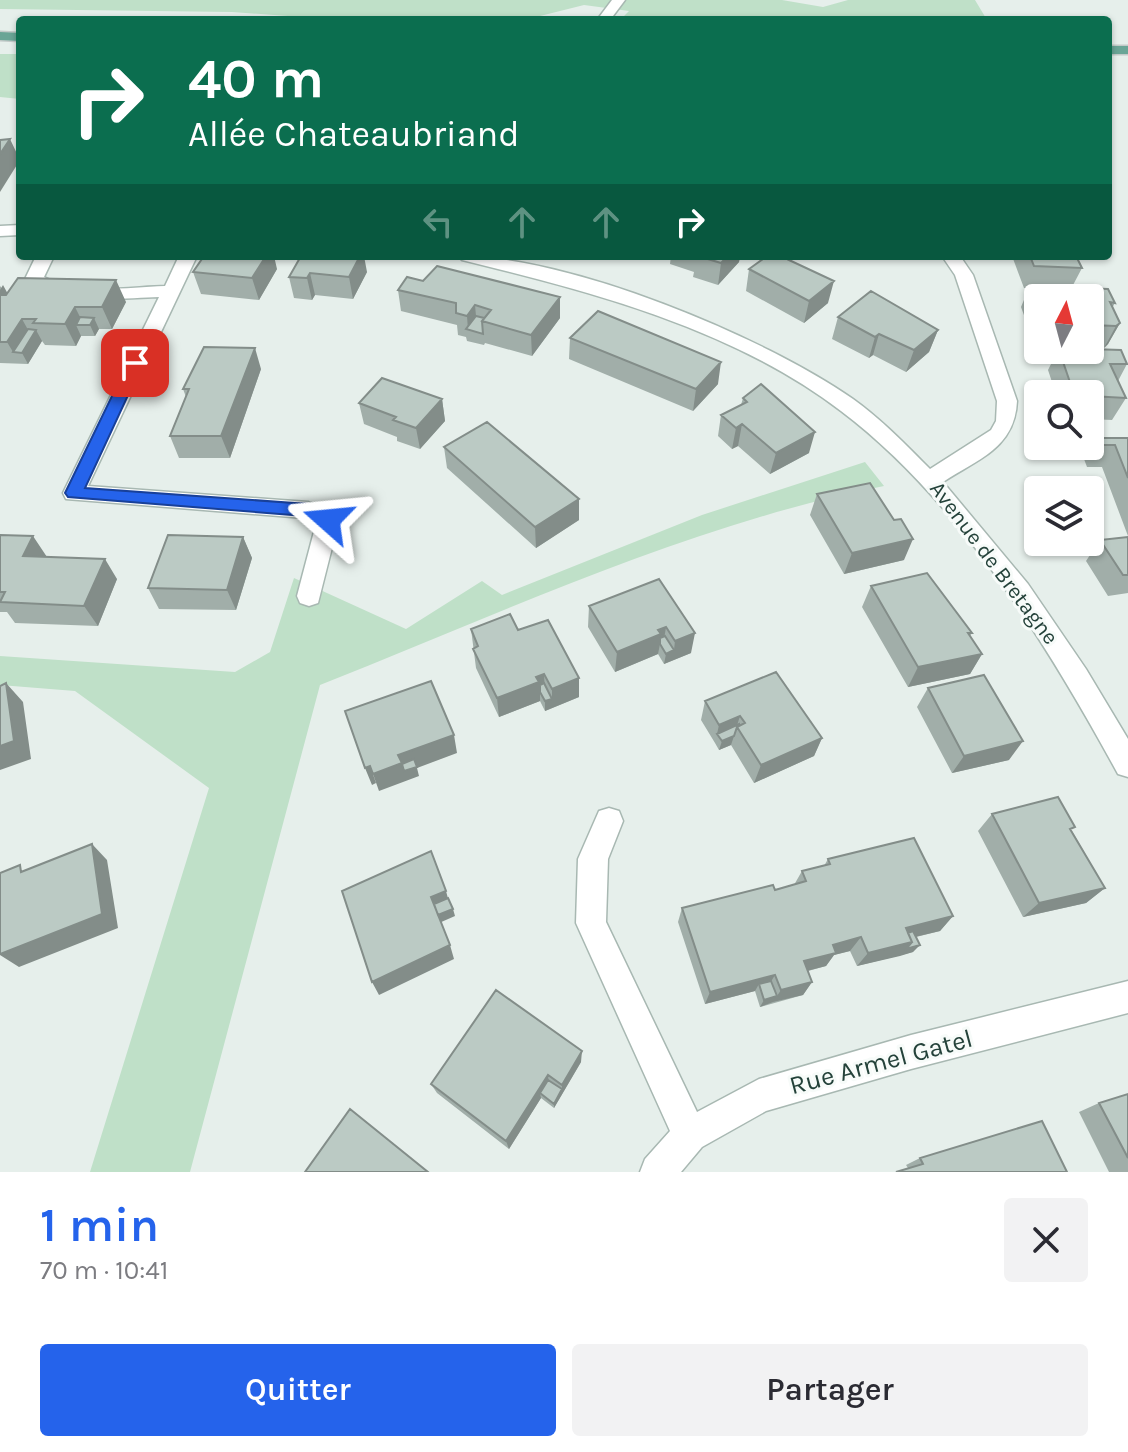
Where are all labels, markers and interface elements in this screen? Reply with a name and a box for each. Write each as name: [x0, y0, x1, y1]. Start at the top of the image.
text: 40 m: [188, 46, 324, 111]
icon: right: [56, 48, 160, 152]
text: Allée Chateaubriand: [188, 113, 520, 155]
icon: left: [416, 200, 460, 244]
icon: ahead: [500, 200, 544, 244]
icon: ahead: [584, 200, 628, 244]
icon: right: [668, 200, 712, 244]
north arrow: [1024, 284, 1104, 364]
map controls: [1024, 284, 1104, 556]
pin: [101, 329, 169, 397]
icon: arrive: [113, 341, 157, 385]
button: search: [1024, 380, 1104, 460]
street label: Avenue de Bretagne: [924, 476, 1064, 650]
button: layers: [1024, 476, 1104, 556]
position arrow: [286, 478, 370, 562]
street label: Rue Armel Gatel: [786, 1023, 976, 1101]
text: 1 min: [40, 1197, 159, 1253]
button: close: [1004, 1198, 1088, 1282]
text: 70 m · 10:41: [40, 1255, 168, 1286]
button: Quitter: [40, 1344, 556, 1436]
button: Partager: [572, 1344, 1088, 1436]

